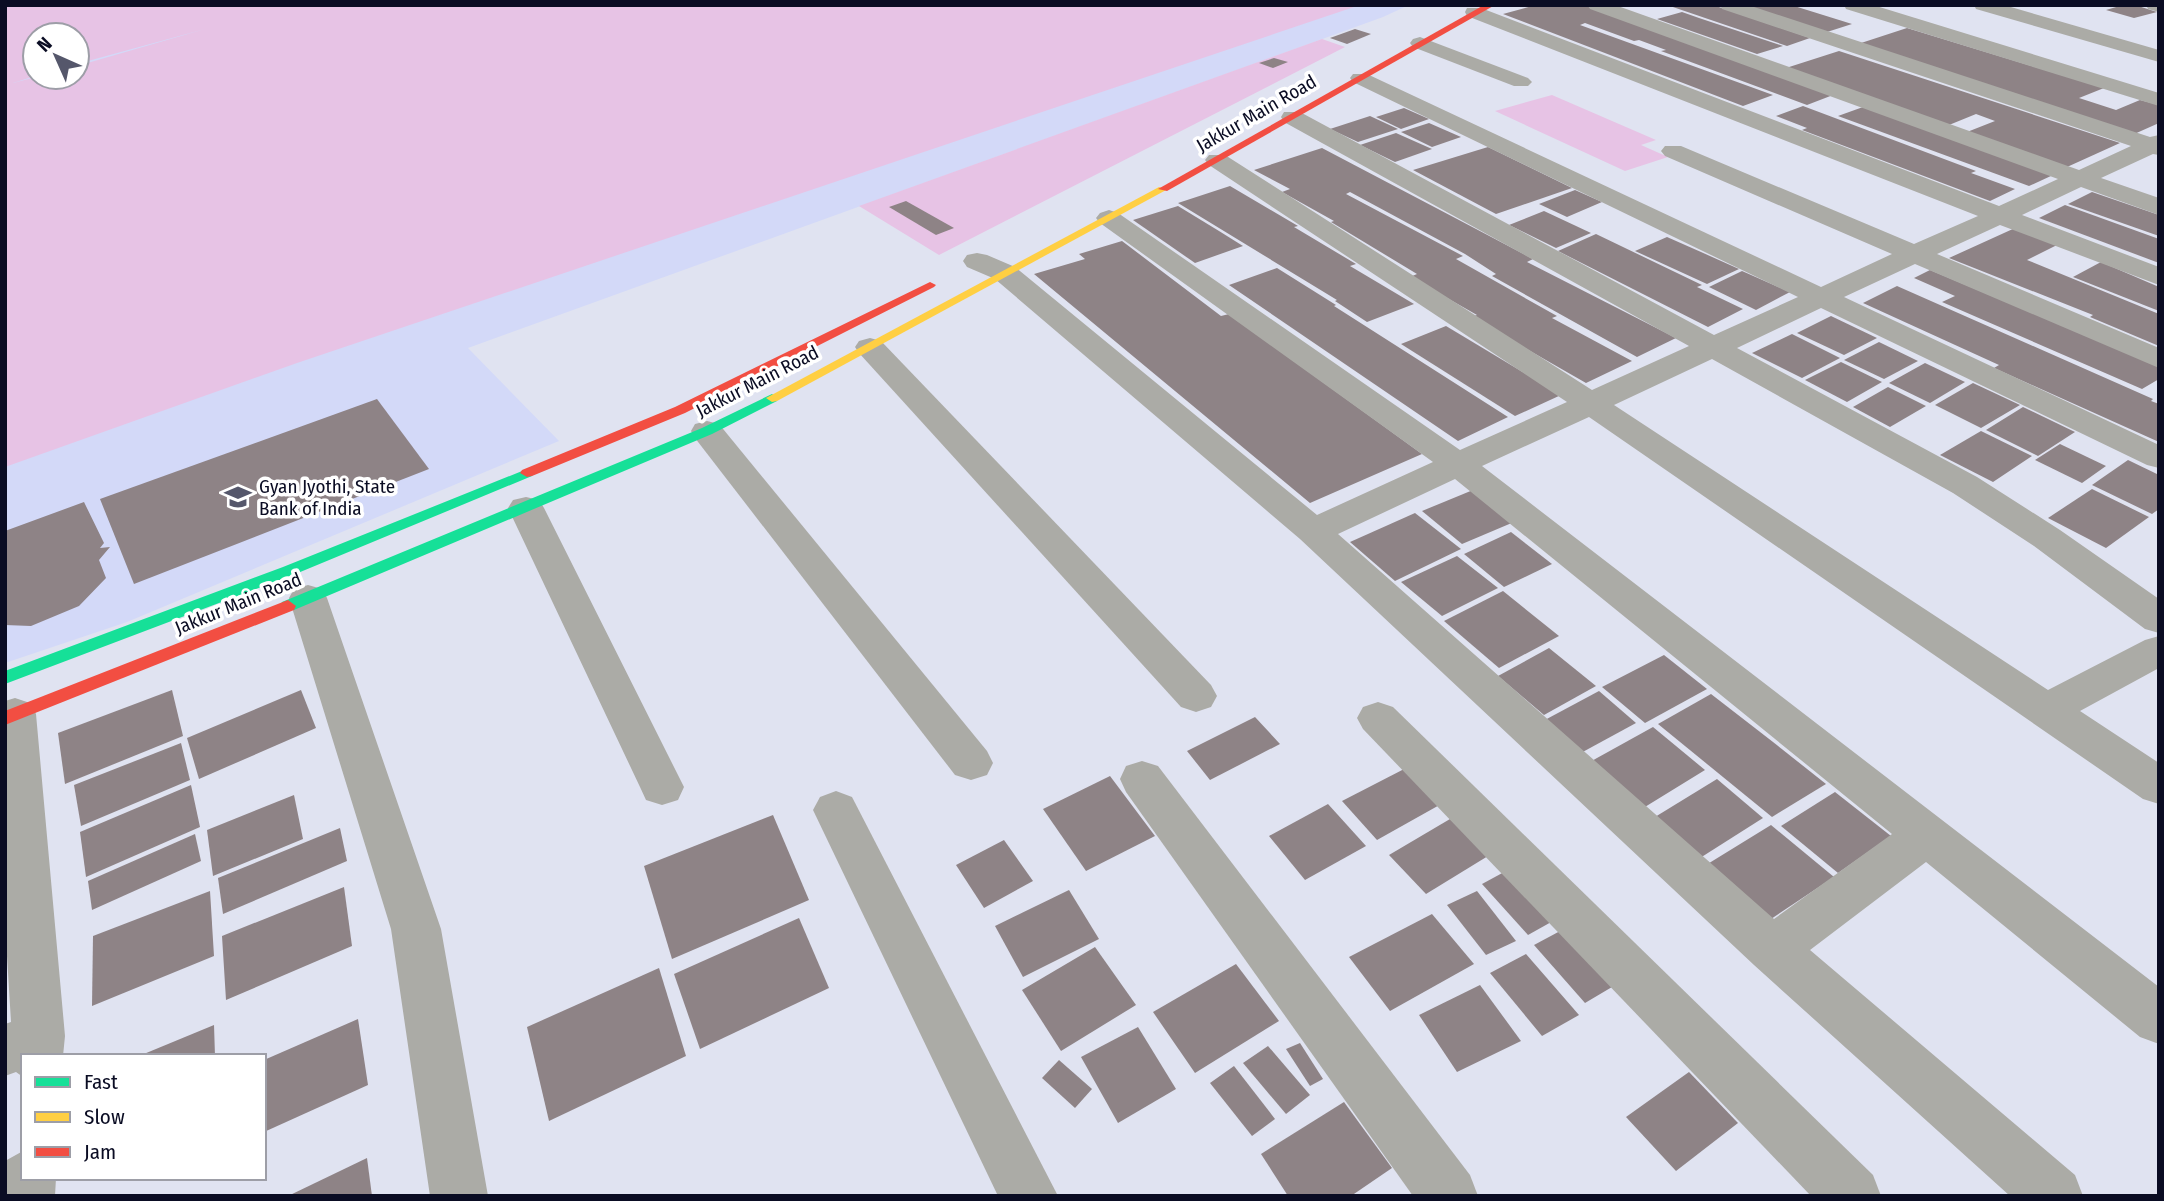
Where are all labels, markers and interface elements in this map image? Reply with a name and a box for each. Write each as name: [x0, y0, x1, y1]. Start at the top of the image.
north arrow: [21, 21, 91, 91]
text: N: [32, 32, 56, 56]
street label: Jakkur Main Road: [1192, 70, 1320, 157]
street label: Jakkur Main Road: [692, 341, 822, 422]
place label: Gyan Jyothi, State Bank of India: [259, 475, 395, 520]
school or university icon: Gyan Jyothi, State Bank of India: [223, 482, 253, 512]
street label: Jakkur Main Road: [171, 568, 305, 639]
legend: [21, 1054, 266, 1180]
text: Fast: [84, 1069, 118, 1095]
text: Slow: [84, 1104, 125, 1130]
text: Jam: [84, 1139, 116, 1165]

